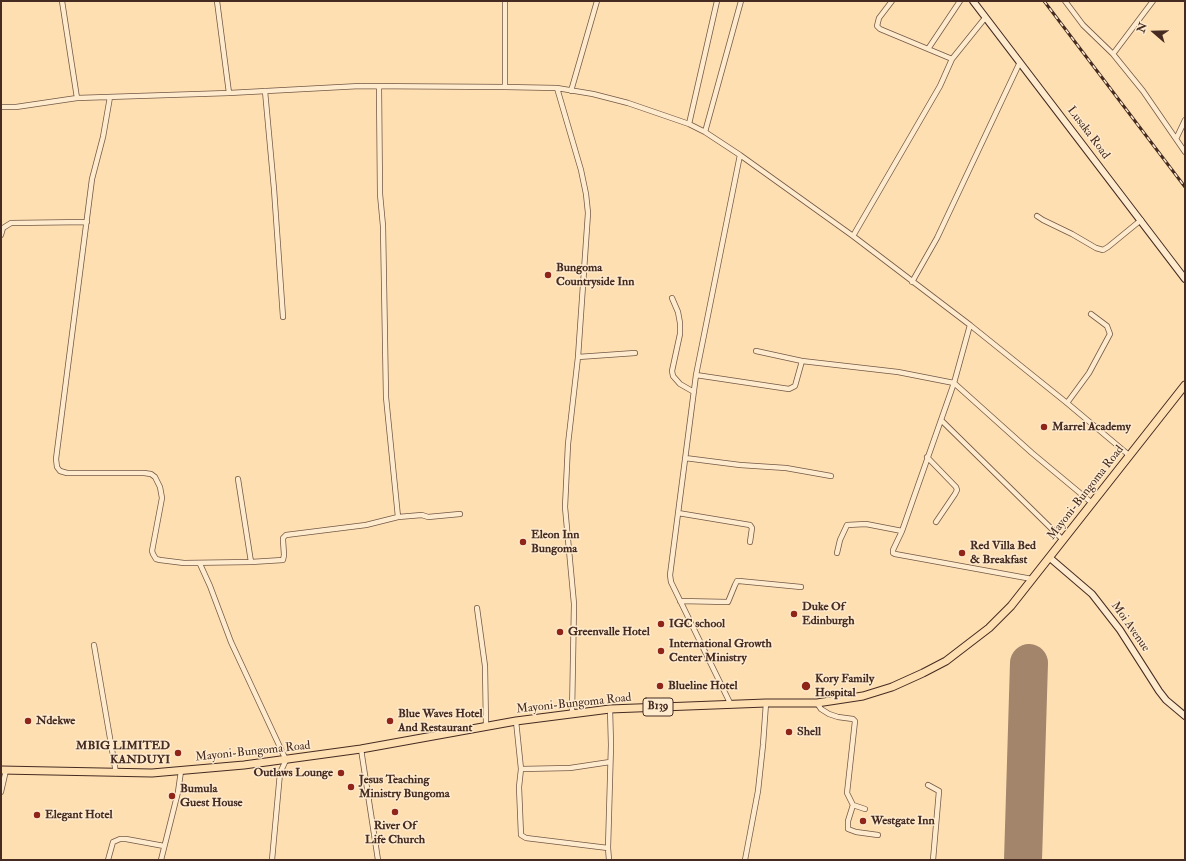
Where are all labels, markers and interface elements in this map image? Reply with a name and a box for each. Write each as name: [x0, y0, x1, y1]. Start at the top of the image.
north arrow: [1134, 12, 1174, 52]
text: N: [1134, 21, 1150, 35]
street label: Lusaka Road: [1064, 104, 1112, 162]
place label: Bungoma Countryside Inn: [556, 261, 634, 289]
marker: Bungoma Countryside Inn: [543, 270, 553, 280]
place label: Marrel Academy: [1052, 420, 1131, 434]
marker: Marrel Academy: [1039, 422, 1049, 432]
street label: Mayoni-Bungoma Road: [1045, 443, 1127, 543]
place label: Eleon Inn Bungoma: [531, 528, 579, 556]
marker: Eleon Inn Bungoma: [518, 537, 528, 547]
place label: Red Villa Bed & Breakfast: [970, 539, 1036, 567]
marker: Red Villa Bed & Breakfast: [957, 548, 967, 558]
street label: Moi Avenue: [1108, 599, 1152, 655]
place label: Duke Of Edinburgh: [802, 600, 855, 628]
marker: Duke Of Edinburgh: [789, 609, 799, 619]
place label: IGC school: [669, 617, 725, 631]
marker: IGC school: [656, 619, 666, 629]
place label: Greenvalle Hotel: [568, 625, 650, 639]
marker: Greenvalle Hotel: [555, 627, 565, 637]
place label: International Growth Center Ministry: [669, 637, 772, 665]
marker: International Growth Center Ministry: [656, 646, 666, 656]
place label: Kory Family Hospital: [815, 672, 874, 700]
place label: Blueline Hotel: [668, 679, 737, 693]
marker: Kory Family Hospital: [800, 680, 812, 692]
marker: Blueline Hotel: [655, 681, 665, 691]
street label: Mayoni-Bungoma Road: [516, 691, 632, 717]
road number: B139: [643, 698, 673, 716]
place label: Blue Waves Hotel And Restaurant: [398, 707, 483, 735]
place label: Ndekwe: [36, 714, 75, 728]
marker: Ndekwe: [23, 716, 33, 726]
marker: Blue Waves Hotel And Restaurant: [385, 716, 395, 726]
place label: Shell: [797, 725, 821, 739]
marker: Shell: [784, 727, 794, 737]
place label: MBIG LIMITED KANDUYI: [76, 739, 170, 767]
street label: Mayoni-Bungoma Road: [195, 739, 311, 765]
marker: MBIG LIMITED KANDUYI: [173, 748, 183, 758]
place label: Outlaws Lounge: [253, 766, 333, 780]
marker: Outlaws Lounge: [336, 768, 346, 778]
place label: Jesus Teaching Ministry Bungoma: [359, 773, 450, 801]
place label: Bumula Guest House: [180, 782, 243, 810]
marker: Jesus Teaching Ministry Bungoma: [346, 782, 356, 792]
marker: Bumula Guest House: [167, 791, 177, 801]
marker: River Of Life Church: [390, 807, 400, 817]
place label: Elegant Hotel: [45, 808, 112, 822]
marker: Elegant Hotel: [32, 810, 42, 820]
place label: Westgate Inn: [871, 814, 935, 828]
marker: Westgate Inn: [858, 816, 868, 826]
place label: River Of Life Church: [365, 819, 425, 847]

